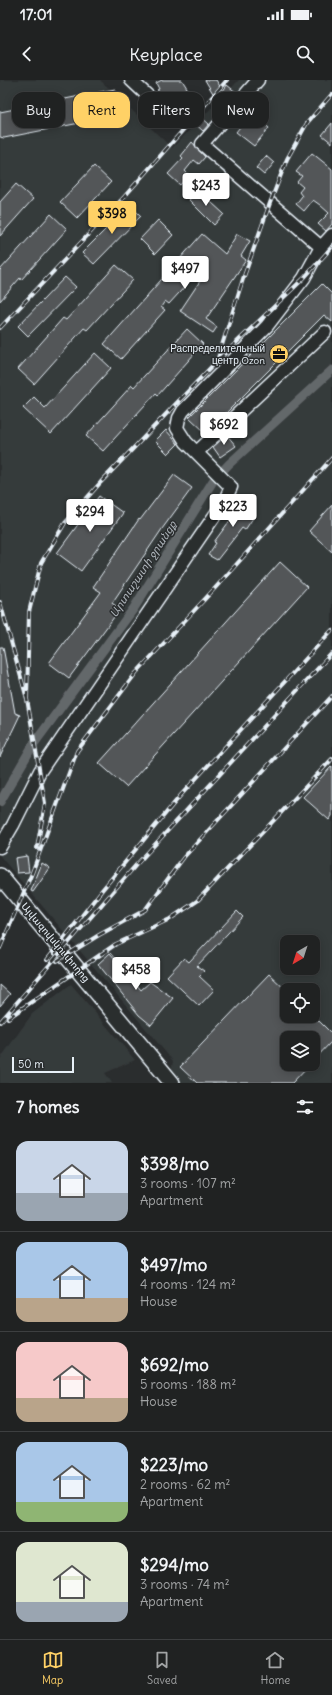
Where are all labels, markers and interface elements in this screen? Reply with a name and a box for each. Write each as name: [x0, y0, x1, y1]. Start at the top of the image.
text: 17:01: [20, 5, 53, 24]
icon: back: [16, 43, 38, 65]
text: Keyplace: [129, 43, 203, 66]
icon: search: [294, 43, 316, 65]
chip: Buy: [12, 92, 65, 128]
chip: Rent: [73, 92, 130, 128]
chip: Filters: [138, 92, 204, 128]
chip: New: [212, 92, 269, 128]
pin: $243: [182, 173, 230, 207]
text: $243: [191, 177, 221, 194]
pin: $398: [88, 201, 136, 235]
text: $398: [97, 205, 127, 222]
pin: $497: [161, 256, 209, 290]
text: $497: [171, 260, 199, 277]
place label: Распределительный центр Ozon: [170, 342, 265, 367]
office icon: Распределительный центр Ozon: [268, 343, 290, 365]
pin: $692: [200, 412, 248, 446]
text: $692: [209, 416, 239, 433]
pin: $223: [209, 494, 257, 528]
text: $223: [219, 498, 247, 515]
pin: $294: [66, 499, 114, 533]
text: $294: [75, 503, 105, 520]
water label: Արտաշատի ջրանցք: [107, 518, 180, 620]
street label: Այվազովսկու փողոց: [18, 900, 93, 985]
north arrow: [280, 935, 320, 975]
map controls: [280, 935, 320, 1071]
pin: $458: [112, 957, 160, 991]
text: $458: [121, 961, 151, 978]
button: locate: [280, 983, 320, 1023]
button: layers: [280, 1031, 320, 1071]
scale bar: [12, 1055, 74, 1074]
text: 50 m: [18, 1057, 44, 1071]
text: 7 homes: [16, 1096, 80, 1118]
icon: filters: [294, 1096, 316, 1118]
text: $398/mo: [140, 1153, 209, 1175]
icon: home: [48, 1157, 96, 1205]
text: 3 rooms · 107 m²: [140, 1175, 236, 1192]
text: Apartment: [140, 1192, 203, 1209]
text: $497/mo: [140, 1254, 207, 1276]
icon: home: [48, 1258, 96, 1306]
text: 4 rooms · 124 m²: [140, 1276, 236, 1293]
text: House: [140, 1293, 177, 1310]
text: $692/mo: [140, 1354, 209, 1376]
icon: home: [48, 1358, 96, 1406]
text: 5 rooms · 188 m²: [140, 1376, 236, 1393]
text: House: [140, 1393, 177, 1410]
text: $223/mo: [140, 1454, 208, 1476]
icon: home: [48, 1458, 96, 1506]
text: 2 rooms · 62 m²: [140, 1476, 230, 1493]
text: Apartment: [140, 1493, 203, 1510]
text: $294/mo: [140, 1554, 209, 1576]
icon: home: [48, 1558, 96, 1606]
text: 3 rooms · 74 m²: [140, 1576, 230, 1593]
text: Apartment: [140, 1593, 203, 1610]
tab: Map: [42, 1649, 64, 1687]
tab: Saved: [147, 1649, 177, 1687]
tab: Home: [261, 1649, 290, 1687]

